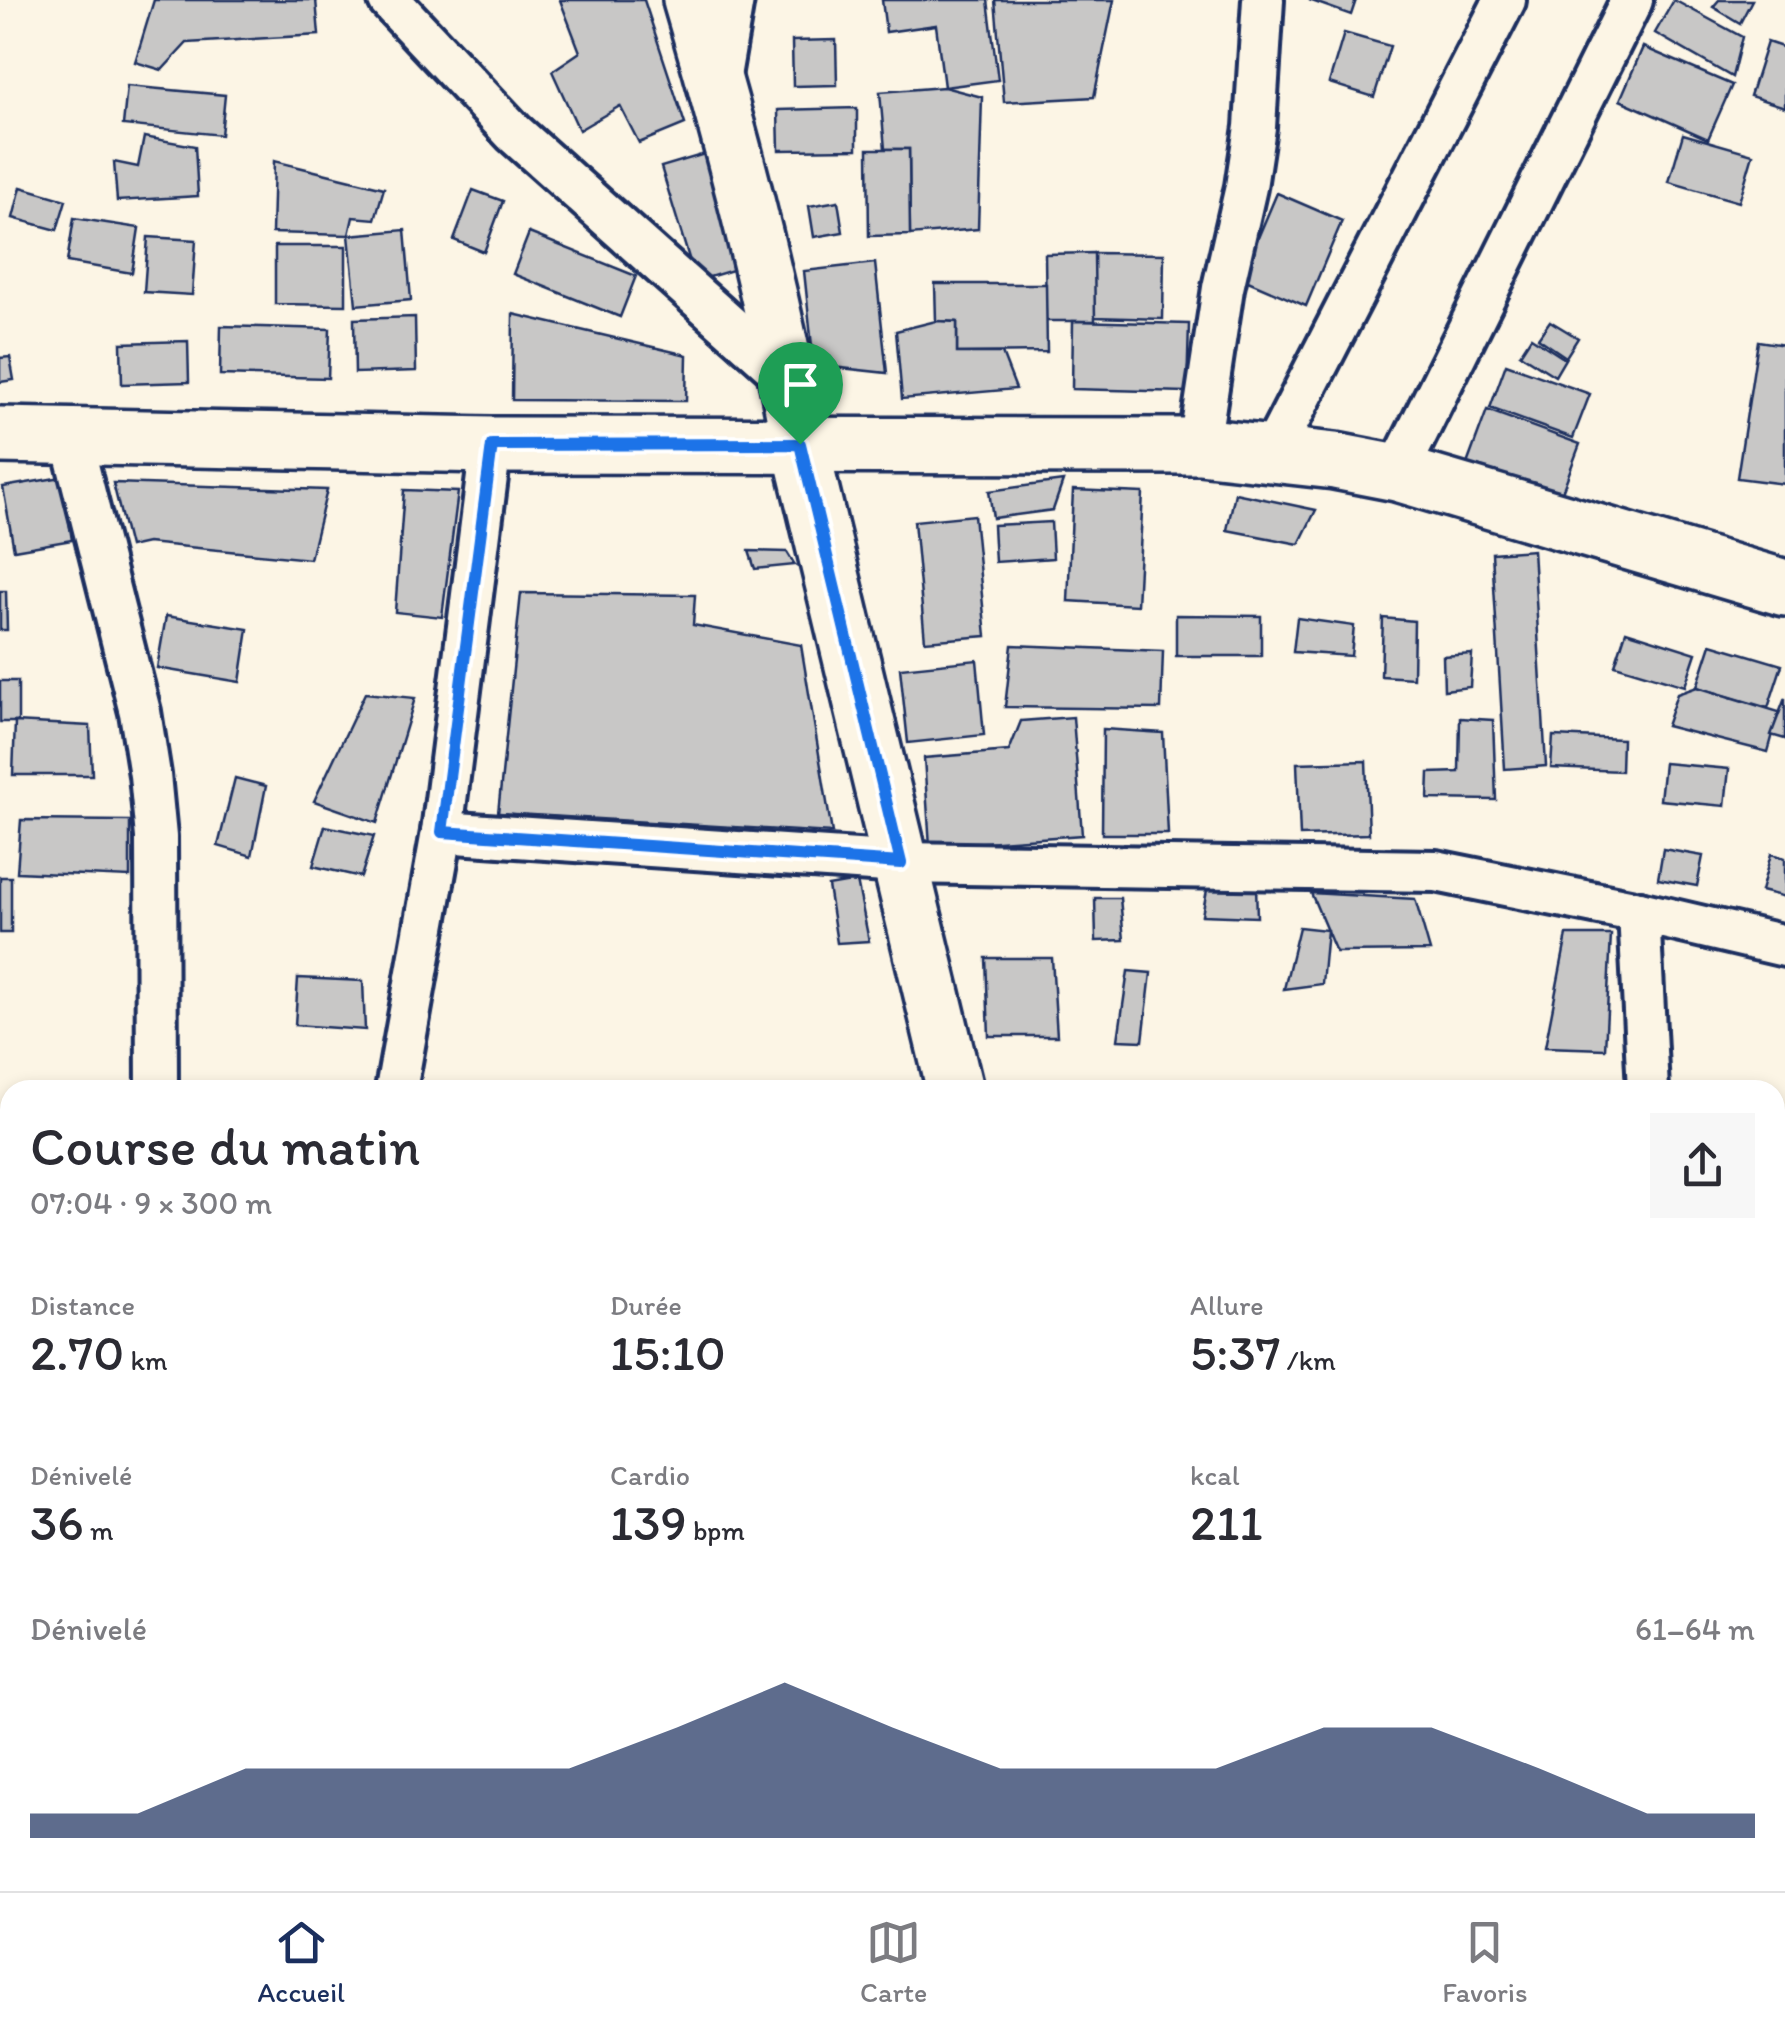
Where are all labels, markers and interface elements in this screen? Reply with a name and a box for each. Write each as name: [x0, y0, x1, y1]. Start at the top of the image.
pin: [758, 342, 843, 445]
icon: arrive: [773, 357, 828, 412]
text: Course du matin: [30, 1113, 421, 1179]
button: share: [1650, 1113, 1755, 1218]
text: 07:04 · 9 × 300 m: [30, 1184, 272, 1222]
text: Distance: [30, 1288, 135, 1322]
text: Durée: [610, 1288, 682, 1322]
text: Allure: [1190, 1288, 1264, 1322]
text: 2.70: [30, 1322, 124, 1383]
text: 15:10: [610, 1322, 726, 1383]
text: 5:37: [1190, 1322, 1281, 1383]
text: km: [124, 1343, 168, 1377]
text: /km: [1281, 1343, 1336, 1377]
text: Dénivelé: [30, 1458, 132, 1492]
text: Cardio: [610, 1458, 690, 1492]
text: kcal: [1190, 1458, 1240, 1492]
text: 36: [30, 1492, 84, 1553]
text: 139: [610, 1492, 687, 1553]
text: 211: [1190, 1492, 1263, 1553]
text: m: [84, 1513, 114, 1547]
text: bpm: [687, 1513, 745, 1547]
text: Dénivelé: [30, 1610, 147, 1648]
text: 61–64 m: [1635, 1610, 1755, 1648]
tab: Accueil: [257, 1915, 345, 2009]
tab: Carte: [860, 1915, 927, 2009]
tab: Favoris: [1442, 1915, 1528, 2009]

